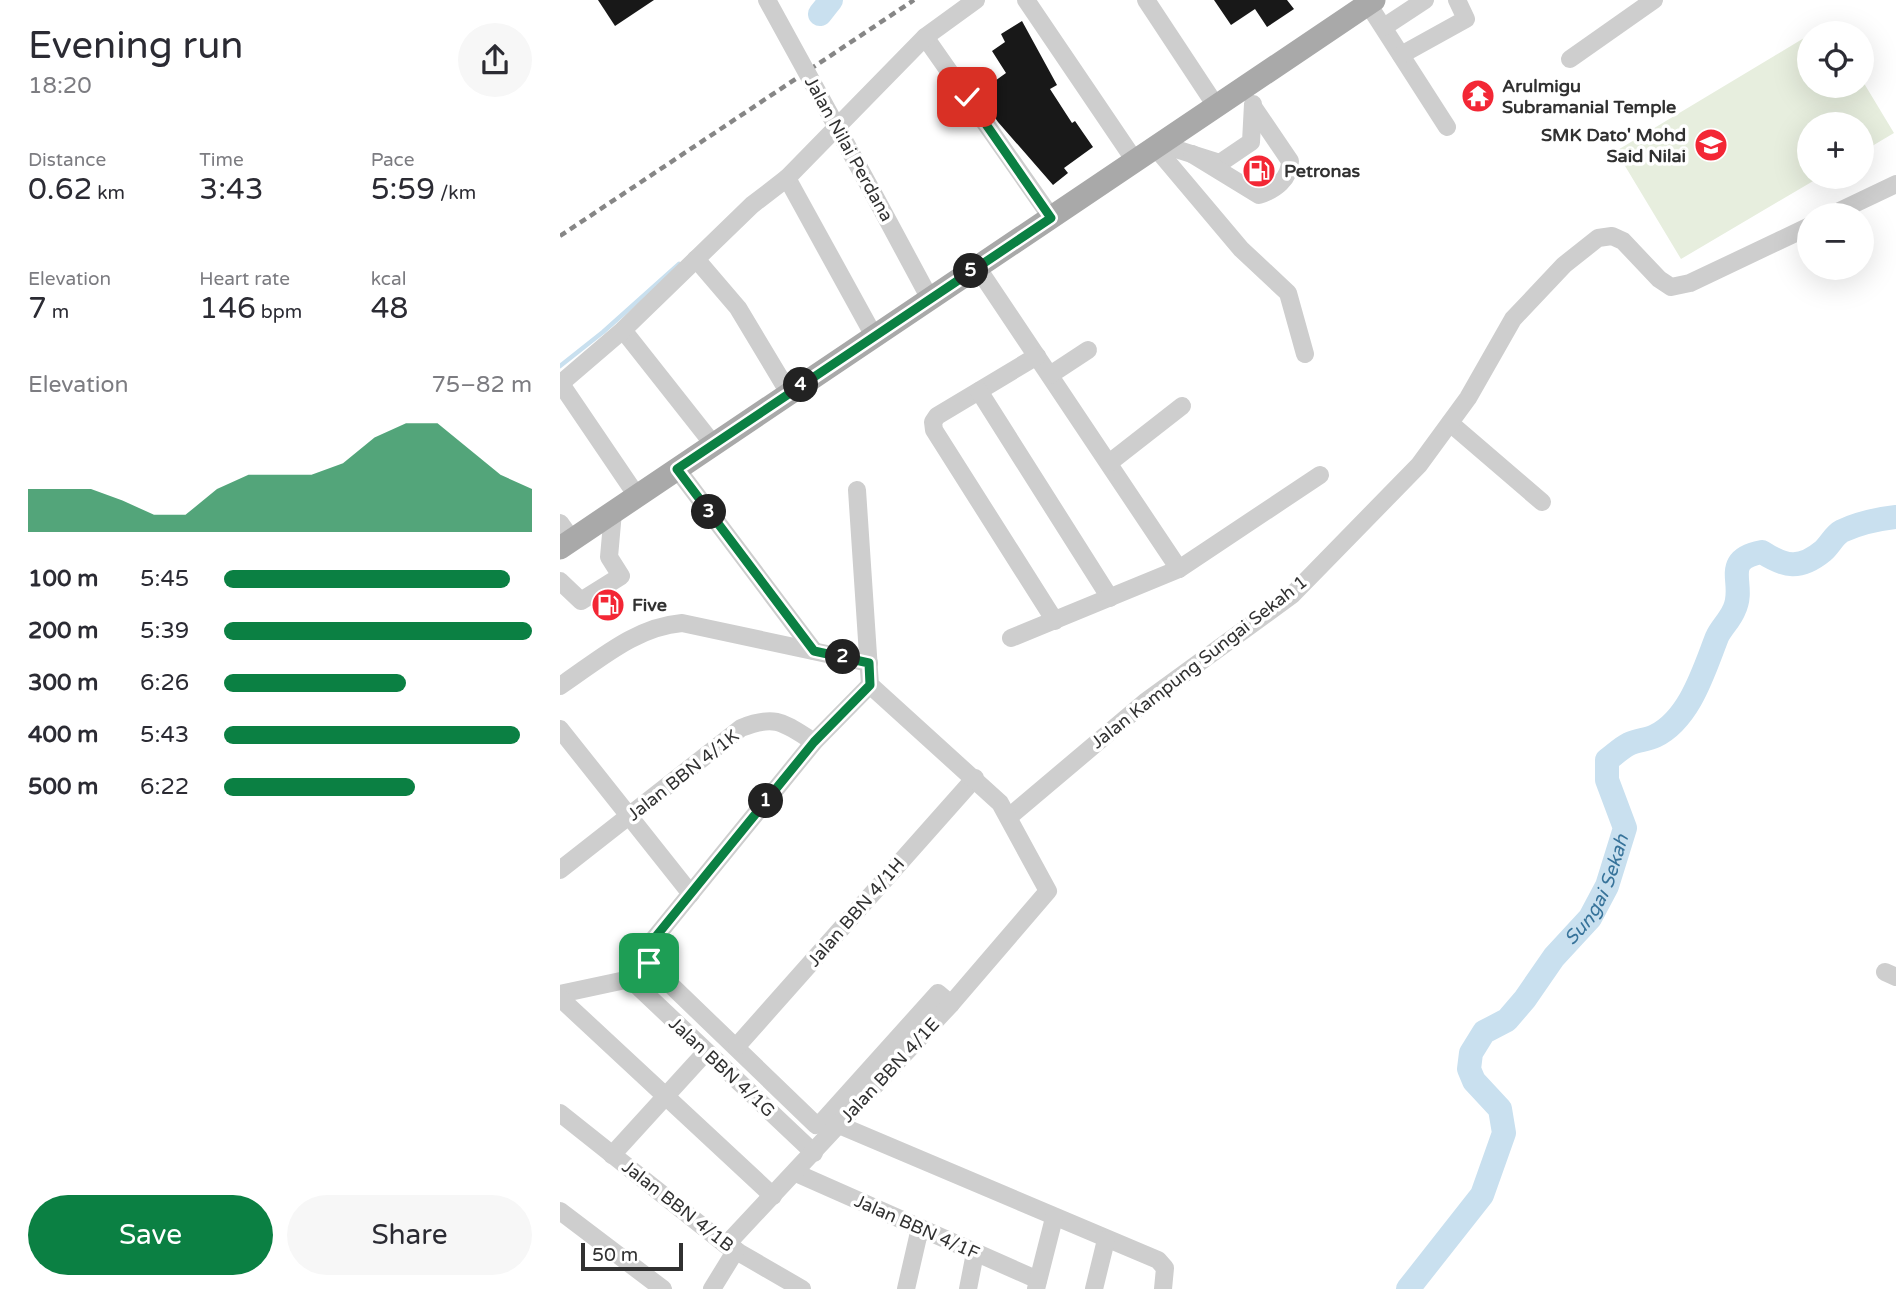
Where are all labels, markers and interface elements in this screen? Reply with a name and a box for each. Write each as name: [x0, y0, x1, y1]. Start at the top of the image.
map controls: [1797, 21, 1874, 280]
button: locate: [1797, 21, 1874, 98]
text: Evening run: [28, 23, 243, 69]
button: share: [458, 23, 532, 97]
pin: [937, 67, 997, 127]
text: 18:20: [28, 72, 92, 100]
street label: Jalan Nilai Perdana: [800, 73, 898, 225]
place label: Arulmigu Subramanial Temple: [1502, 75, 1676, 118]
temple icon: Arulmigu Subramanial Temple: [1459, 77, 1497, 115]
icon: check: [948, 78, 986, 116]
button: +: [1797, 112, 1874, 189]
place label: SMK Dato' Mohd Said Nilai: [1541, 124, 1686, 167]
school or university icon: SMK Dato' Mohd Said Nilai: [1692, 126, 1730, 164]
text: Distance: [28, 149, 106, 171]
text: Time: [199, 149, 244, 171]
text: Pace: [371, 149, 414, 171]
fuel station icon: Petronas: [1240, 152, 1278, 190]
place label: Petronas: [1284, 160, 1361, 182]
text: 0.62: [28, 171, 92, 208]
text: 3:43: [199, 171, 264, 208]
text: 5:59: [371, 171, 435, 208]
text: km: [92, 182, 125, 204]
text: /km: [435, 182, 476, 204]
button: −: [1797, 203, 1874, 280]
pin: 5: [954, 254, 988, 288]
text: 5: [965, 259, 976, 281]
text: Elevation: [28, 268, 111, 290]
text: Heart rate: [199, 268, 290, 290]
text: kcal: [371, 268, 406, 290]
text: 7: [28, 290, 47, 327]
text: 146: [199, 290, 256, 327]
text: 48: [371, 290, 408, 327]
text: m: [47, 301, 69, 323]
text: bpm: [256, 301, 302, 323]
pin: 4: [784, 368, 818, 402]
text: Elevation: [28, 371, 129, 399]
text: 75–82 m: [431, 371, 532, 399]
text: 4: [795, 373, 806, 395]
pin: 3: [692, 494, 726, 530]
text: 3: [703, 500, 714, 522]
text: 100 m: [28, 565, 98, 593]
text: 5:45: [140, 565, 189, 593]
street label: Jalan Kampung Sungai Sekah 1: [1087, 571, 1311, 753]
fuel station icon: Five: [589, 586, 627, 624]
place label: Five: [632, 594, 667, 616]
text: 200 m: [28, 617, 98, 645]
text: 5:39: [140, 617, 189, 645]
pin: 2: [826, 640, 860, 674]
text: 2: [837, 645, 848, 667]
text: 300 m: [28, 669, 98, 697]
text: 6:26: [140, 669, 189, 697]
text: 400 m: [28, 721, 98, 749]
text: 5:43: [140, 721, 189, 749]
street label: Jalan BBN 4/1K: [623, 725, 743, 825]
text: 500 m: [28, 773, 98, 801]
text: 6:22: [140, 773, 189, 801]
pin: 1: [748, 784, 784, 818]
text: 1: [760, 789, 771, 811]
water label: Sungai Sekah: [1560, 831, 1633, 949]
street label: Jalan BBN 4/1H: [803, 853, 909, 971]
pin: [619, 933, 679, 993]
icon: arrive: [630, 944, 668, 982]
street label: Jalan BBN 4/1G: [664, 1012, 780, 1122]
street label: Jalan BBN 4/1E: [836, 1013, 944, 1127]
street label: Jalan BBN 4/1B: [618, 1156, 738, 1256]
street label: Jalan BBN 4/1F: [851, 1190, 983, 1264]
button: Save: [28, 1195, 273, 1275]
button: Share: [287, 1195, 532, 1275]
scale bar: [581, 1240, 682, 1272]
text: 50 m: [592, 1244, 638, 1266]

